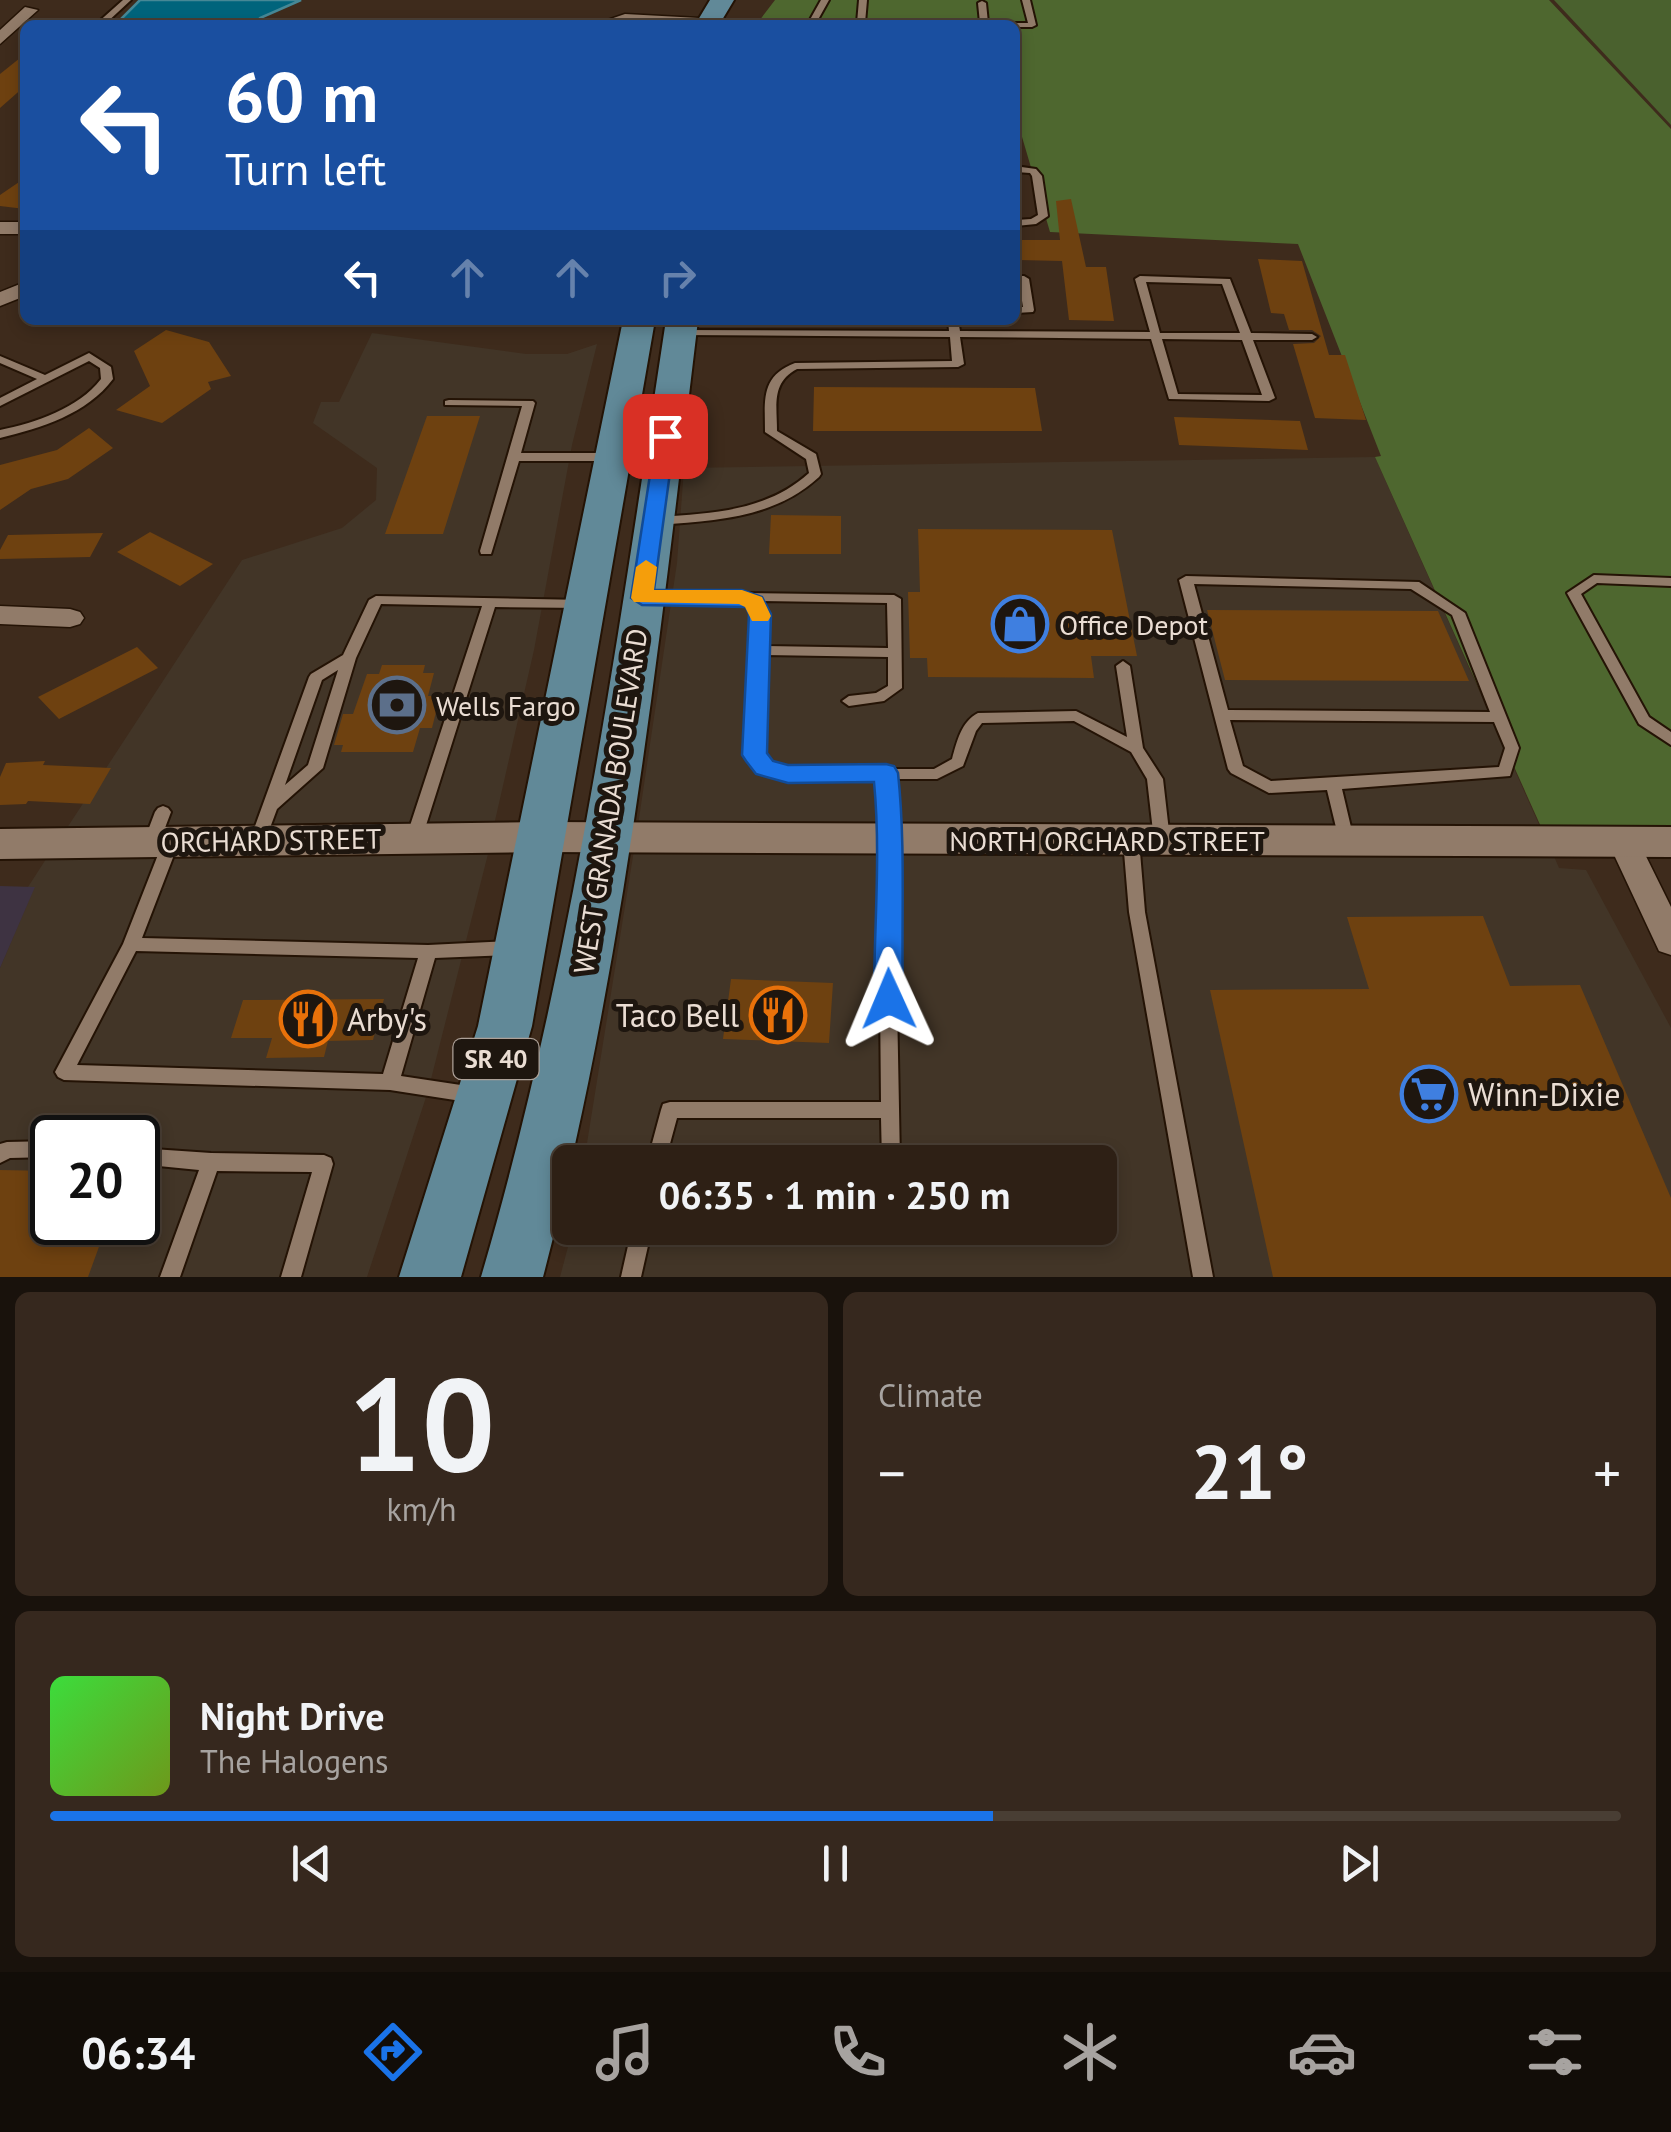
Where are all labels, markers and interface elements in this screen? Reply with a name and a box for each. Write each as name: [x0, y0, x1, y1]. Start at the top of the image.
text: 60 m: [225, 51, 378, 141]
icon: left: [60, 60, 190, 190]
text: Turn left: [225, 139, 386, 197]
icon: left: [335, 250, 390, 305]
icon: ahead: [440, 250, 495, 305]
icon: ahead: [545, 250, 600, 305]
icon: right: [650, 250, 705, 305]
pin: [623, 394, 708, 479]
icon: arrive: [638, 409, 693, 464]
shop icon: Office Depot: [990, 594, 1050, 654]
place label: Office Depot: [1059, 606, 1209, 643]
street label: WEST GRANADA BOULEVARD: [564, 626, 656, 976]
bank icon: Wells Fargo: [367, 675, 427, 735]
place label: Wells Fargo: [436, 687, 576, 724]
street label: ORCHARD STREET: [160, 820, 382, 860]
street label: NORTH ORCHARD STREET: [949, 822, 1265, 859]
position arrow: [837, 947, 941, 1051]
restaurant icon: Taco Bell: [748, 985, 808, 1045]
restaurant icon: Arby's: [278, 989, 338, 1049]
place label: Taco Bell: [616, 994, 740, 1036]
place label: Arby's: [347, 998, 427, 1040]
road number: SR 40: [454, 1039, 538, 1079]
supermarket icon: Winn-Dixie: [1399, 1064, 1459, 1124]
place label: Winn-Dixie: [1468, 1073, 1620, 1115]
speed limit sign: 20: [30, 1115, 160, 1245]
text: 06:35 · 1 min · 250 m: [659, 1170, 1010, 1219]
text: 10: [348, 1339, 495, 1507]
text: Climate: [878, 1374, 983, 1416]
text: 21°: [1191, 1423, 1308, 1520]
text: −: [878, 1437, 906, 1508]
text: +: [1593, 1437, 1621, 1508]
text: km/h: [386, 1488, 457, 1530]
text: Night Drive: [200, 1691, 384, 1740]
text: The Halogens: [200, 1740, 388, 1782]
icon: previous: [284, 1836, 339, 1891]
icon: pause: [808, 1836, 863, 1891]
icon: next: [1332, 1836, 1387, 1891]
icon: directions: [358, 2017, 428, 2087]
icon: music: [590, 2017, 660, 2087]
icon: phone: [823, 2017, 893, 2087]
icon: climate: [1055, 2017, 1125, 2087]
icon: car: [1287, 2017, 1357, 2087]
icon: filters: [1520, 2017, 1590, 2087]
text: 06:34: [81, 2023, 195, 2081]

